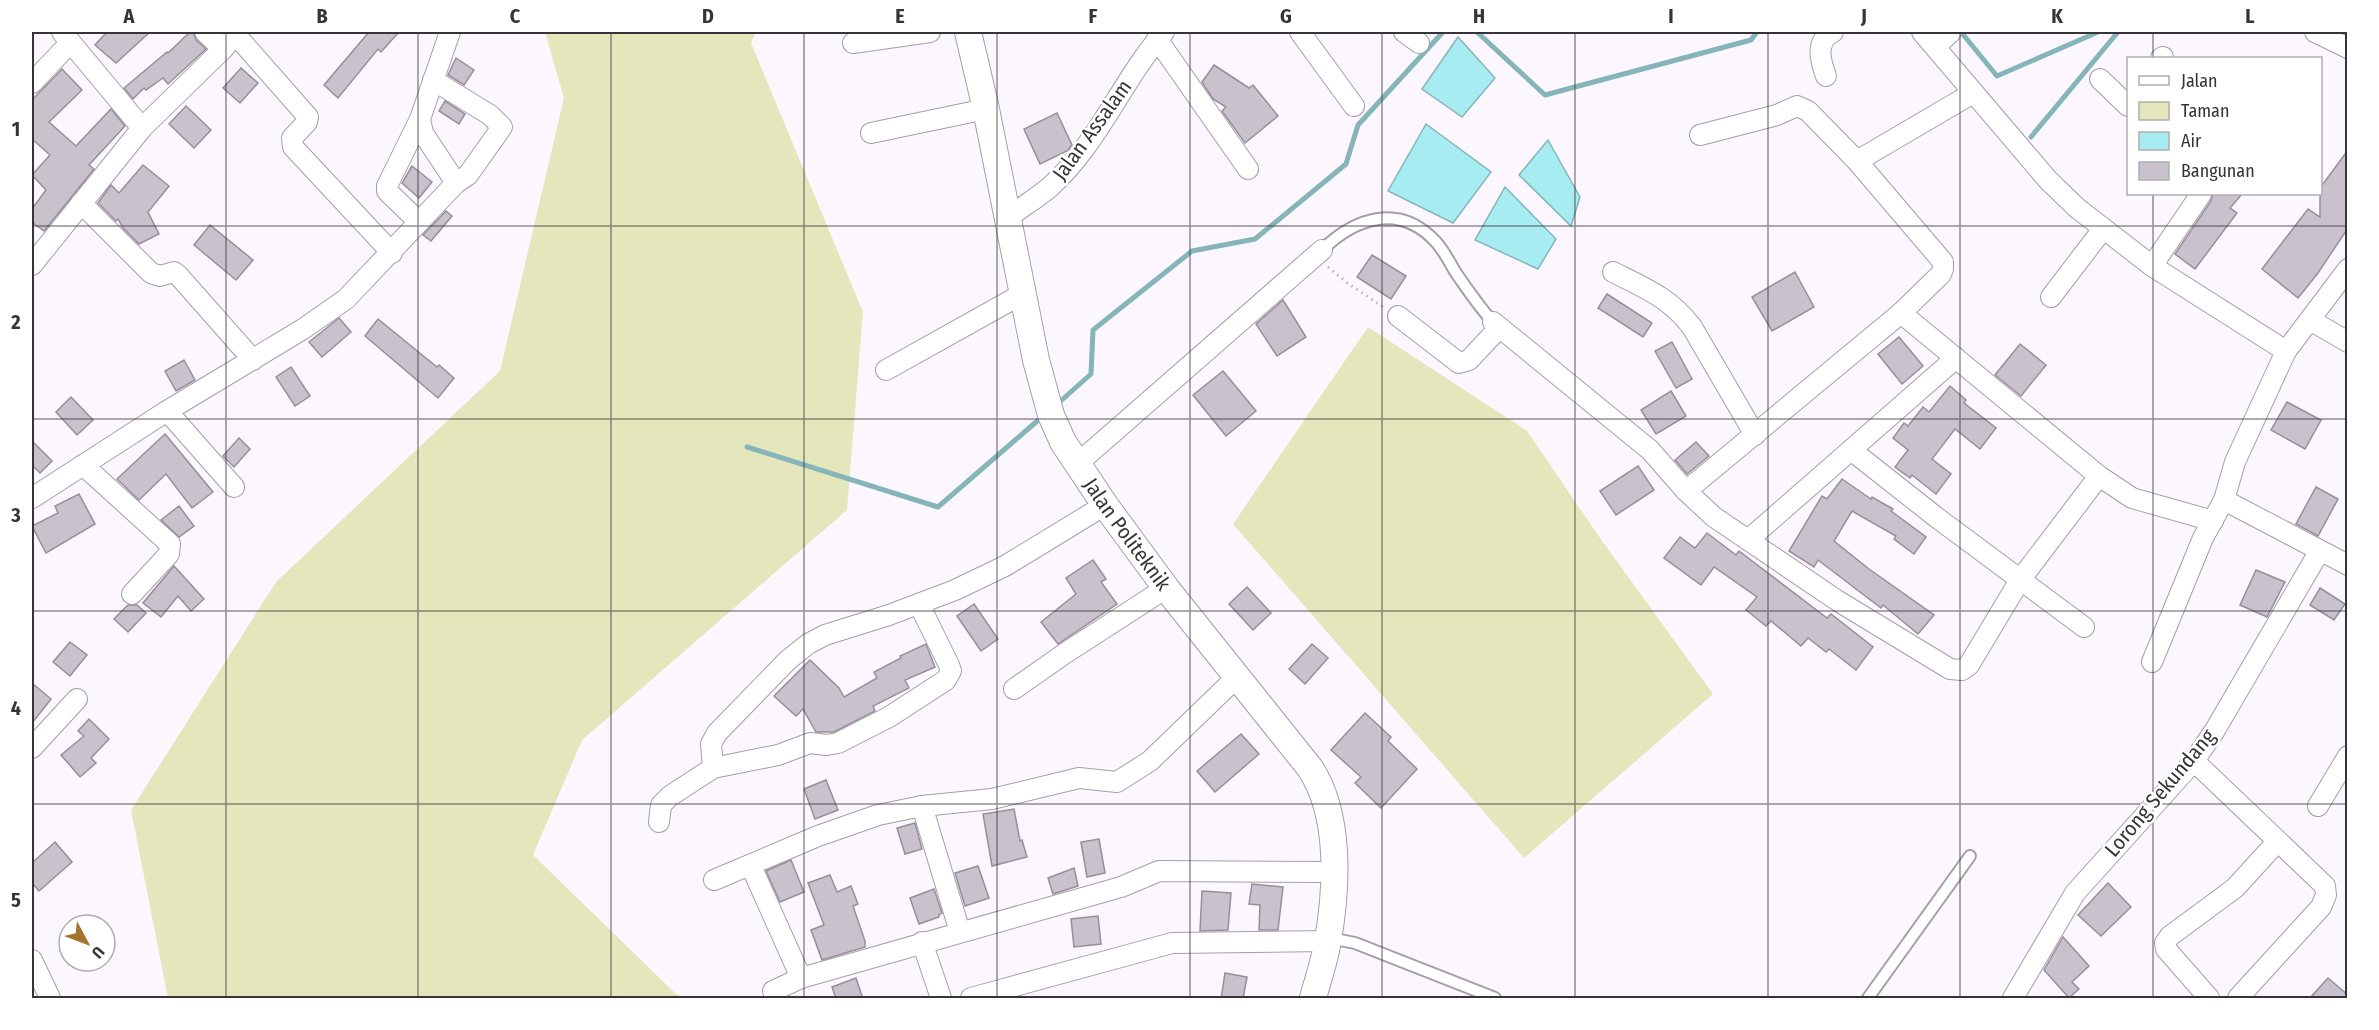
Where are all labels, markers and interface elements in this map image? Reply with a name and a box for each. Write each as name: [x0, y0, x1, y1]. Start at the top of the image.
text: A: [123, 4, 136, 28]
text: B: [316, 4, 328, 28]
text: C: [510, 4, 521, 28]
text: D: [702, 4, 714, 28]
text: E: [895, 4, 905, 28]
text: F: [1089, 4, 1098, 28]
text: G: [1280, 4, 1292, 28]
text: H: [1473, 4, 1485, 28]
text: I: [1668, 4, 1674, 28]
text: J: [1860, 4, 1867, 28]
text: K: [2051, 4, 2063, 28]
text: L: [2245, 4, 2255, 28]
legend: [2127, 57, 2322, 195]
text: Jalan: [2181, 70, 2218, 92]
street label: Jalan Assalam: [1047, 75, 1137, 185]
text: Taman: [2181, 100, 2229, 122]
text: 1: [12, 117, 20, 141]
text: Air: [2181, 130, 2202, 152]
text: Bangunan: [2181, 160, 2255, 182]
text: 2: [10, 310, 21, 334]
street label: Jalan Politeknik: [1078, 473, 1177, 596]
text: 3: [10, 503, 21, 527]
text: 4: [11, 696, 21, 720]
street label: Lorong Sekundang: [2099, 724, 2221, 862]
text: 5: [11, 888, 21, 912]
north arrow: [57, 913, 117, 973]
text: U: [88, 943, 108, 962]

